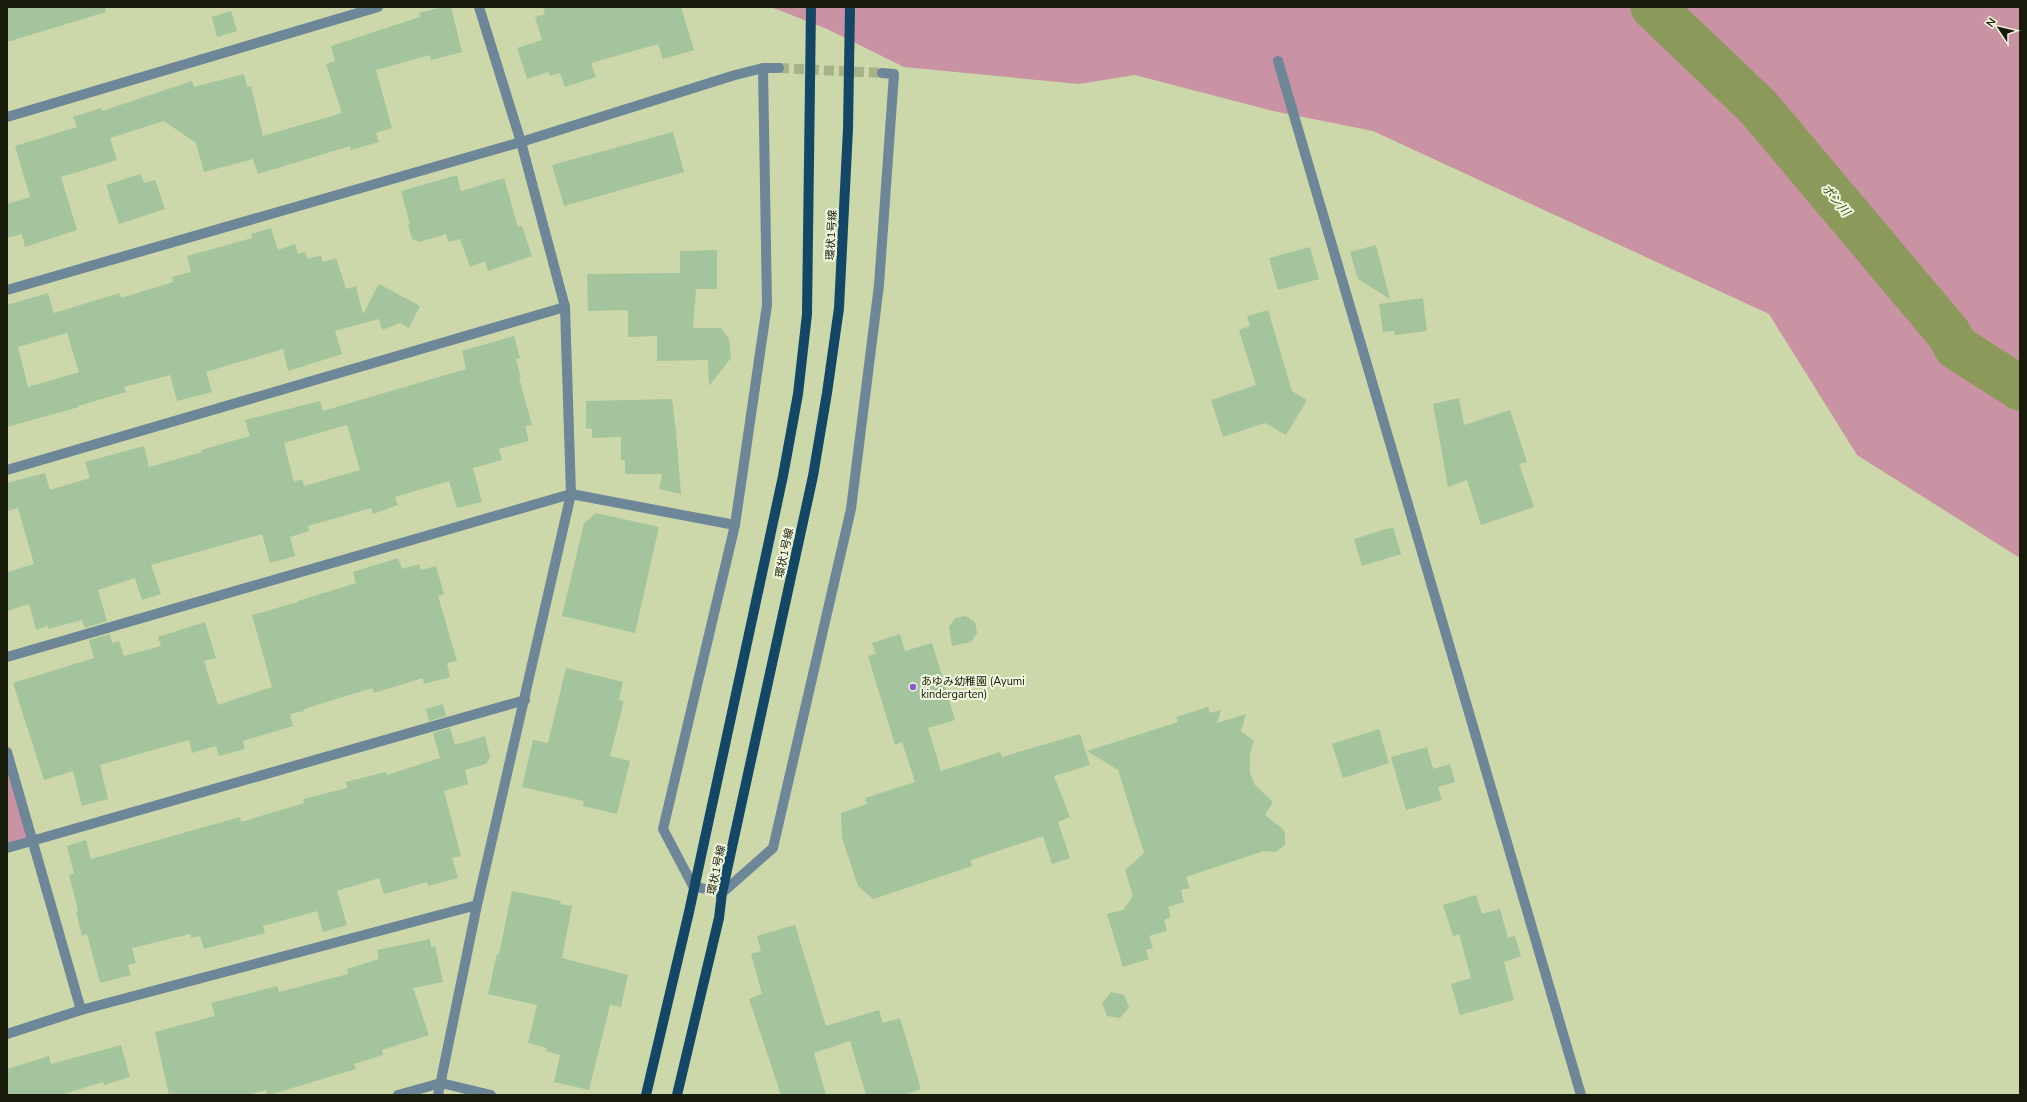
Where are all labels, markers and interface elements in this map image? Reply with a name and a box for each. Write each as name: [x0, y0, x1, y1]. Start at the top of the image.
north arrow: [1979, 8, 2019, 48]
text: N: [1983, 15, 2000, 30]
water label: ポン川: [1818, 181, 1855, 220]
street label: 環状1号線: [823, 209, 840, 261]
street label: 環状1号線: [772, 527, 797, 579]
place label: あゆみ幼稚園 (Ayumi kindergarten): [921, 674, 1025, 702]
marker: あゆみ幼稚園 (Ayumi kindergarten): [908, 682, 918, 692]
street label: 環状1号線: [704, 844, 729, 896]

